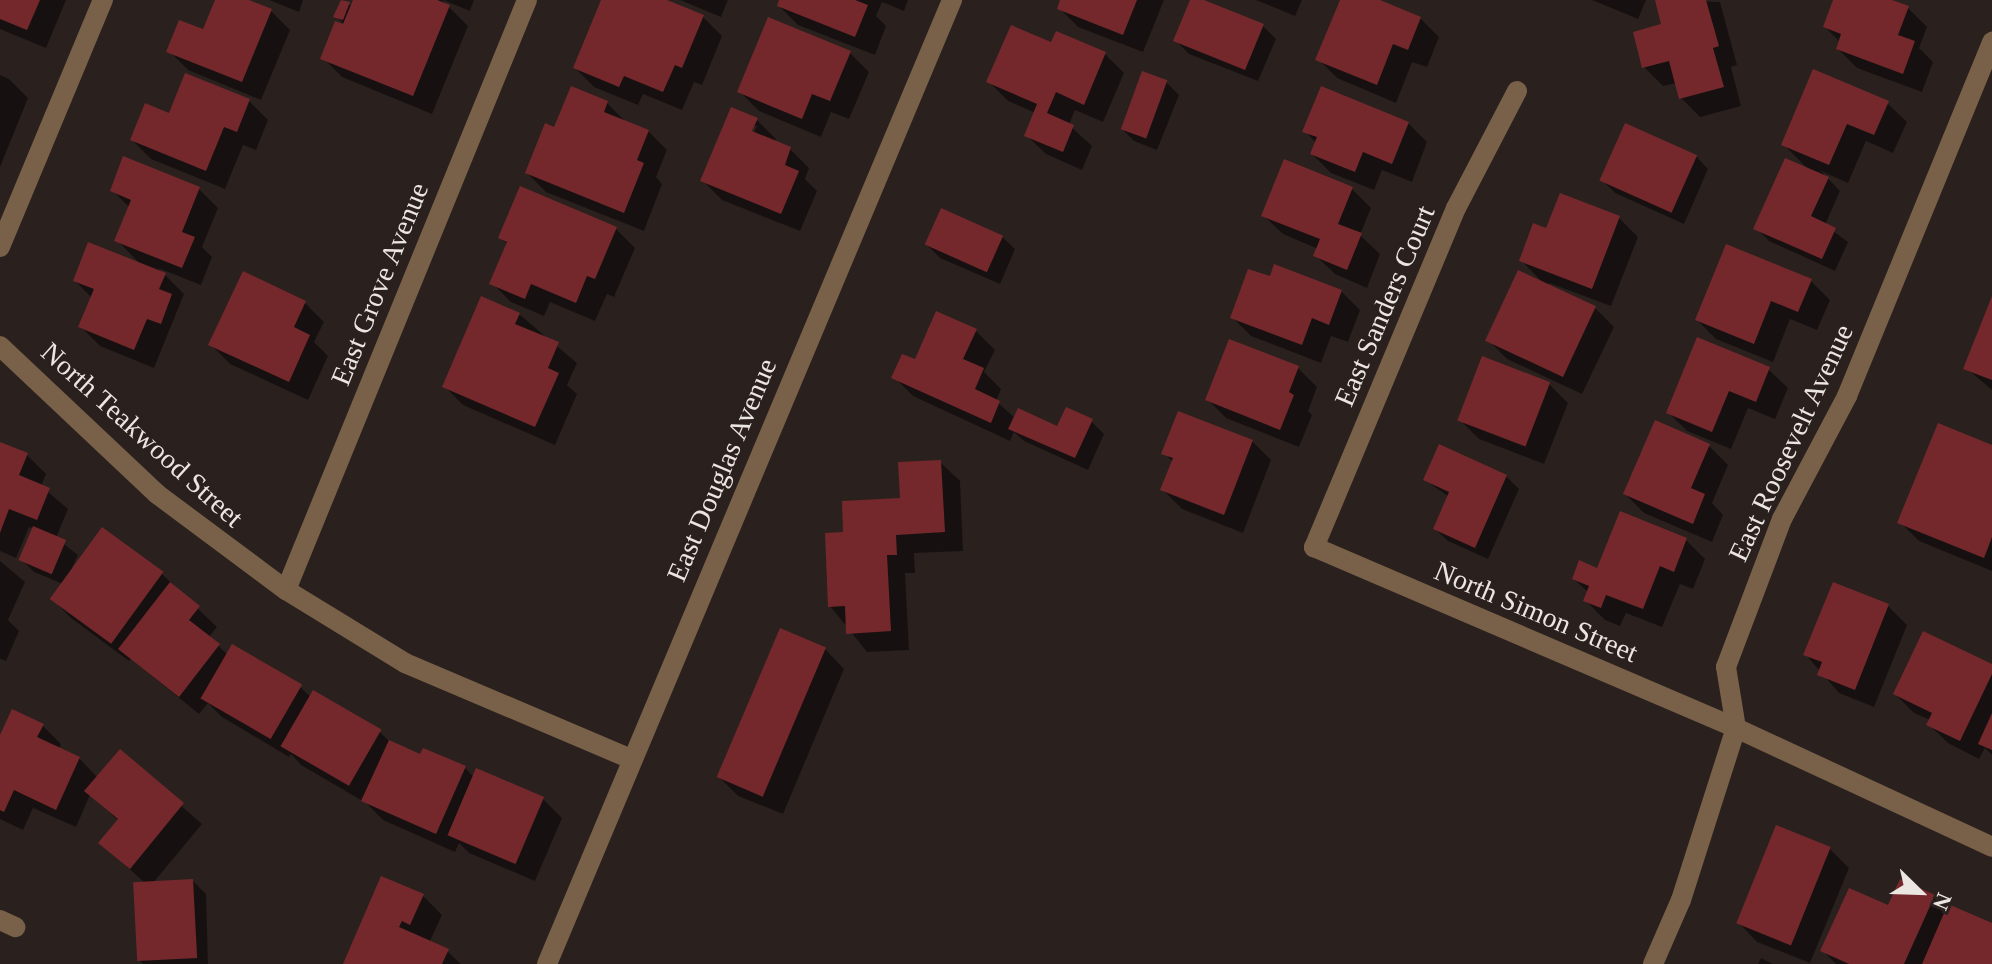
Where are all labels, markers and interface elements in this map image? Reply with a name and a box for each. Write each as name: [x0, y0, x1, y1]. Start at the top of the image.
street label: East Grove Avenue: [324, 177, 436, 391]
street label: East Sanders Court: [1328, 201, 1442, 411]
street label: East Roosevelt Avenue: [1721, 318, 1861, 568]
street label: North Teakwood Street: [34, 335, 250, 535]
street label: East Douglas Avenue: [660, 353, 784, 587]
street label: North Simon Street: [1429, 554, 1643, 670]
north arrow: [1880, 852, 1960, 932]
text: N: [1928, 889, 1957, 914]

